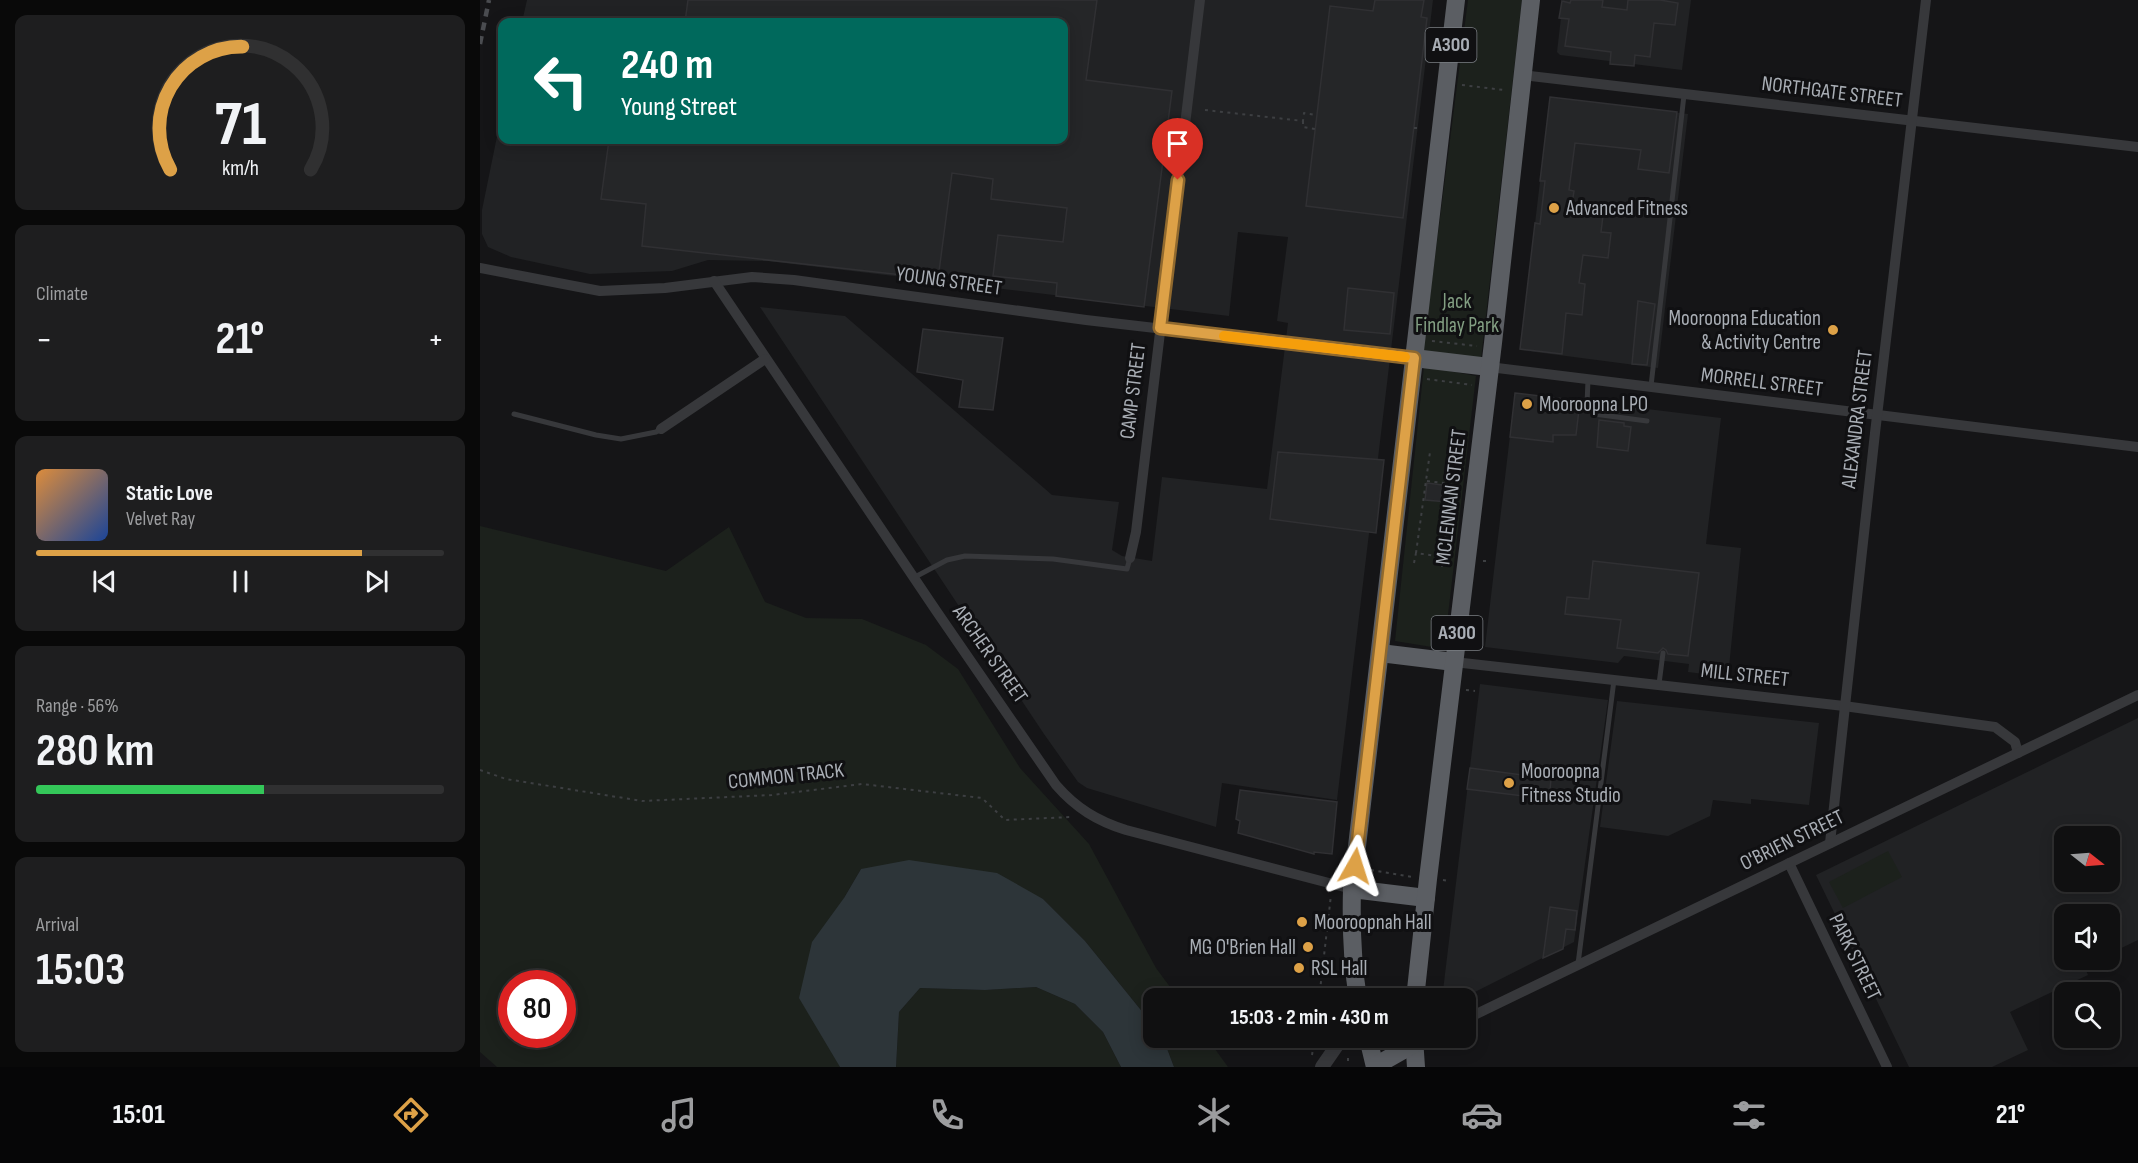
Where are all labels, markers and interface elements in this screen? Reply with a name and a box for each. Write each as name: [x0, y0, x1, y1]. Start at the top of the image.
road number: A300: [1426, 28, 1476, 62]
text: 240 m: [621, 40, 713, 91]
icon: left: [522, 42, 600, 120]
street label: NORTHGATE STREET: [1760, 71, 1904, 113]
text: 71: [214, 88, 266, 163]
text: Young Street: [621, 91, 737, 123]
pin: [1152, 118, 1203, 180]
icon: arrive: [1161, 127, 1194, 160]
text: km/h: [221, 156, 259, 181]
place label: Advanced Fitness: [1565, 196, 1688, 221]
marker: Advanced Fitness: [1547, 201, 1561, 215]
street label: YOUNG STREET: [894, 261, 1004, 301]
text: Climate: [36, 282, 88, 306]
park label: Jack Findlay Park: [1415, 289, 1499, 338]
place label: Mooroopna Education & Activity Centre: [1669, 306, 1821, 355]
text: 21°: [216, 312, 264, 367]
text: −: [36, 320, 52, 360]
text: +: [428, 320, 444, 360]
marker: Mooroopna Education & Activity Centre: [1826, 323, 1840, 337]
street label: CAMP STREET: [1115, 341, 1151, 441]
street label: ALEXANDRA STREET: [1836, 348, 1878, 491]
street label: MORRELL STREET: [1700, 362, 1825, 402]
place label: Mooroopna LPO: [1539, 392, 1648, 417]
marker: Mooroopna LPO: [1520, 397, 1534, 411]
street label: MCLENNAN STREET: [1430, 427, 1472, 566]
text: Static Love: [126, 480, 213, 507]
text: Velvet Ray: [126, 507, 195, 531]
icon: previous: [88, 565, 121, 598]
icon: pause: [224, 565, 257, 598]
icon: next: [360, 565, 393, 598]
street label: ARCHER STREET: [946, 599, 1033, 708]
road number: A300: [1432, 616, 1482, 650]
street label: MILL STREET: [1700, 658, 1791, 692]
text: Range · 56%: [36, 694, 119, 718]
text: 280 km: [36, 724, 154, 779]
street label: COMMON TRACK: [727, 757, 846, 795]
place label: Mooroopna Fitness Studio: [1521, 759, 1621, 808]
marker: Mooroopna Fitness Studio: [1502, 776, 1516, 790]
street label: O'BRIEN STREET: [1736, 804, 1848, 876]
north arrow: [2054, 826, 2120, 892]
map controls: [2054, 826, 2120, 1048]
position arrow: [1323, 834, 1387, 898]
button: sound: [2054, 904, 2120, 970]
place label: Mooroopnah Hall: [1314, 910, 1432, 935]
street label: PARK STREET: [1823, 910, 1887, 1005]
text: Arrival: [36, 913, 79, 937]
marker: Mooroopnah Hall: [1295, 915, 1309, 929]
place label: MG O'Brien Hall: [1189, 935, 1296, 960]
marker: MG O'Brien Hall: [1301, 940, 1315, 954]
text: 15:03: [36, 943, 125, 998]
place label: RSL Hall: [1311, 956, 1367, 981]
marker: RSL Hall: [1292, 961, 1306, 975]
speed limit sign: 80: [498, 970, 576, 1048]
button: search: [2054, 982, 2120, 1048]
text: 15:03 · 2 min · 430 m: [1230, 1004, 1389, 1031]
icon: directions: [390, 1094, 432, 1136]
icon: music: [658, 1094, 700, 1136]
icon: phone: [926, 1094, 968, 1136]
icon: climate: [1193, 1094, 1235, 1136]
icon: car: [1461, 1094, 1503, 1136]
icon: filters: [1728, 1094, 1770, 1136]
text: 15:01: [113, 1099, 165, 1131]
text: 21°: [1996, 1099, 2025, 1131]

